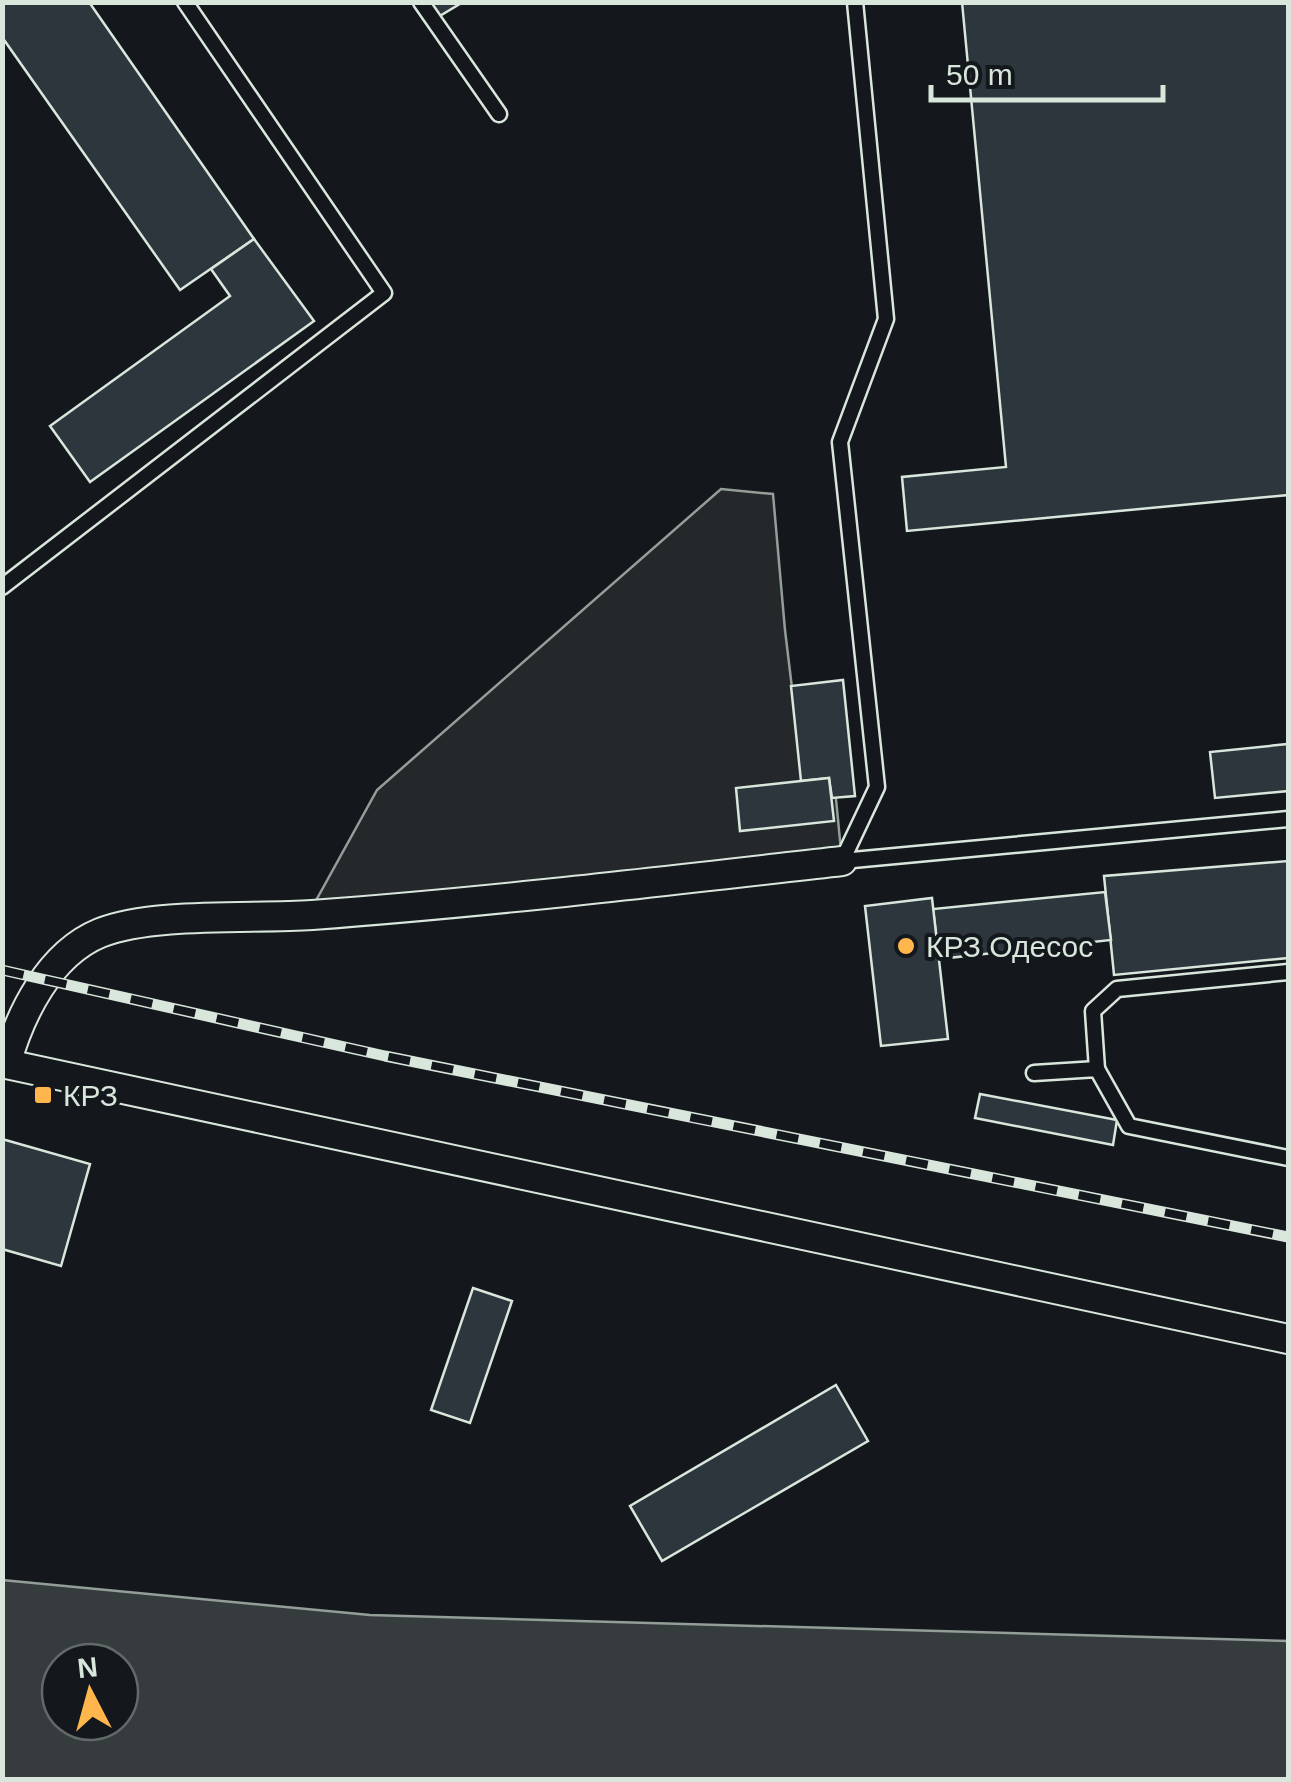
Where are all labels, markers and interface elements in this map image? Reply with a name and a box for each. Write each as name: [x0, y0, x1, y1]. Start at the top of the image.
scale bar: [931, 40, 1164, 102]
text: 50 m: [946, 58, 1013, 91]
place label: КРЗ Одесос: [926, 930, 1093, 963]
marker: КРЗ Одесос: [895, 935, 917, 957]
place label: КРЗ: [63, 1079, 118, 1112]
marker: КРЗ: [32, 1084, 54, 1106]
north arrow: [40, 1642, 140, 1742]
text: N: [76, 1651, 99, 1684]

